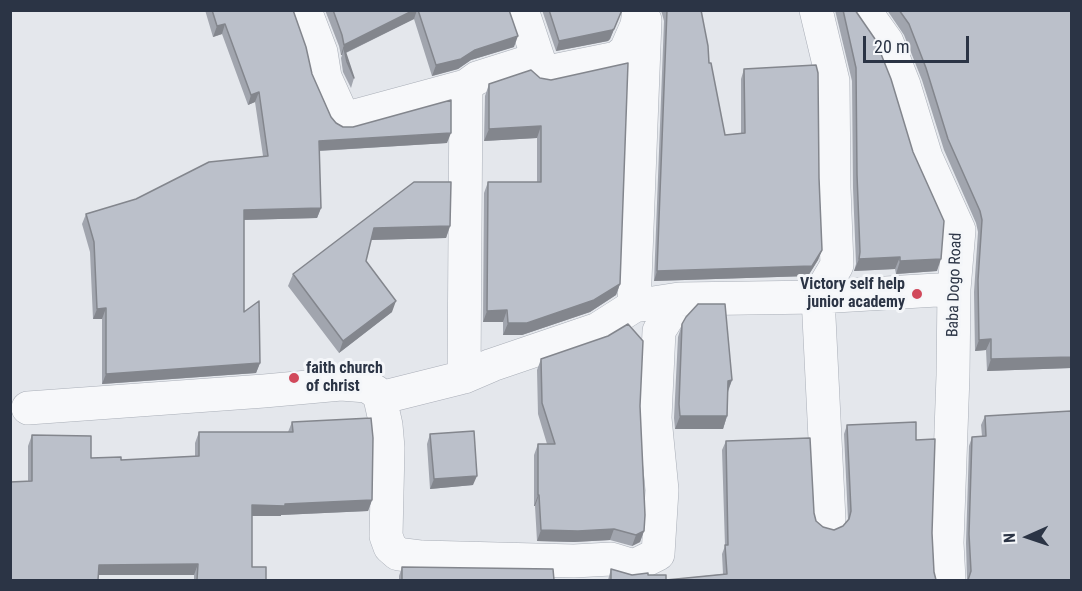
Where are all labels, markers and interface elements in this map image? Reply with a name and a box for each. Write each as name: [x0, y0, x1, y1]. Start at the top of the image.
scale bar: [866, 24, 972, 62]
text: 20 m: [874, 36, 909, 57]
street label: Baba Dogo Road: [944, 232, 966, 338]
place label: Victory self help junior academy: [800, 275, 905, 313]
marker: Victory self help junior academy: [910, 287, 924, 301]
place label: faith church of christ: [306, 359, 383, 397]
marker: faith church of christ: [287, 371, 301, 385]
north arrow: [998, 507, 1058, 567]
text: N: [1000, 533, 1019, 543]

